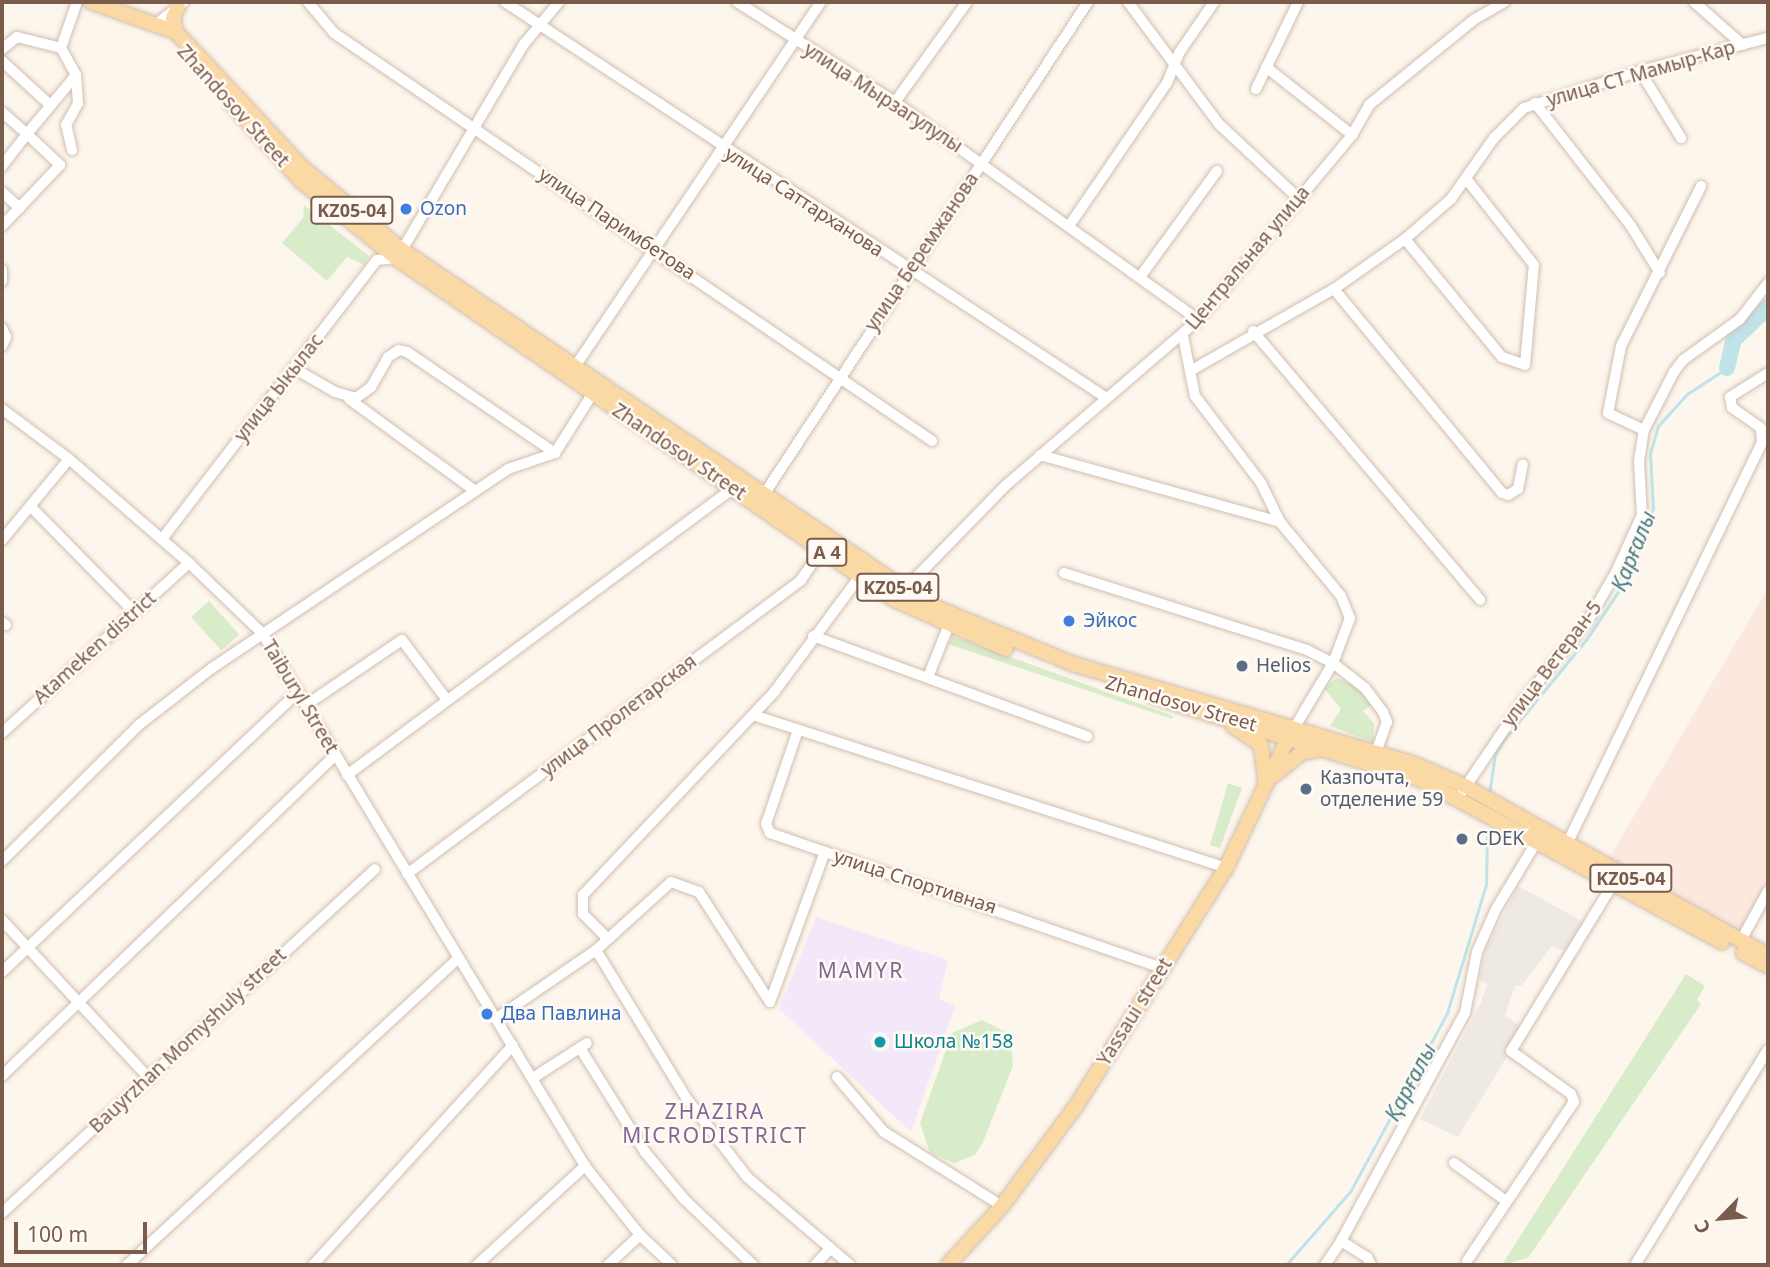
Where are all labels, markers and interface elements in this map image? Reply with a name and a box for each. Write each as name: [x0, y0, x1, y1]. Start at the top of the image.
street label: улица СТ Мамыр-Кар: [1544, 36, 1738, 112]
street label: улица Мырзагулулы: [799, 38, 967, 158]
street label: Zhandosov Street: [172, 40, 294, 172]
street label: улица Саттарханова: [720, 142, 888, 262]
street label: улица Паримбетова: [534, 163, 700, 285]
street label: улица Беремжанова: [860, 168, 984, 336]
street label: Центральная улица: [1181, 181, 1315, 335]
road number: KZ05-04: [310, 196, 394, 224]
place label: Ozon: [420, 198, 467, 220]
marker: Ozon: [398, 201, 414, 217]
street label: улица Ыкылас: [230, 330, 328, 446]
street label: Zhandosov Street: [608, 399, 750, 505]
water label: Қарғалы: [1606, 507, 1660, 595]
road number: А 4: [806, 538, 848, 566]
road number: KZ05-04: [856, 572, 940, 602]
street label: Atameken district: [29, 587, 161, 709]
street label: улица Ветеран-5: [1497, 597, 1607, 731]
place label: Эйкос: [1083, 610, 1137, 632]
marker: Эйкос: [1061, 613, 1077, 629]
street label: Taiburyl Street: [257, 636, 343, 758]
street label: улица Пролетарская: [537, 650, 701, 782]
place label: Helios: [1256, 655, 1311, 677]
marker: Helios: [1234, 658, 1250, 674]
street label: Zhandosov Street: [1103, 672, 1259, 736]
place label: Казпочта, отделение 59: [1320, 767, 1443, 811]
marker: Казпочта, отделение 59: [1298, 781, 1314, 797]
place label: CDEK: [1476, 828, 1524, 850]
marker: CDEK: [1454, 831, 1470, 847]
street label: улица Спортивная: [831, 845, 999, 919]
road number: KZ05-04: [1589, 864, 1673, 892]
street label: Bauyrzhan Momyshuly street: [85, 944, 291, 1138]
street label: Yassaui street: [1093, 954, 1177, 1070]
district label: MAMYR: [818, 957, 904, 983]
place label: Два Павлина: [501, 1003, 621, 1025]
marker: Два Павлина: [479, 1006, 495, 1022]
place label: Школа №158: [894, 1031, 1013, 1053]
marker: Школа №158: [872, 1034, 888, 1050]
water label: Қарғалы: [1379, 1039, 1441, 1125]
district label: ZHAZIRA MICRODISTRICT: [624, 1098, 806, 1148]
north arrow: [1686, 1183, 1756, 1253]
scale bar: [18, 1208, 150, 1252]
text: С: [1688, 1216, 1716, 1238]
text: 100 m: [27, 1220, 88, 1248]

